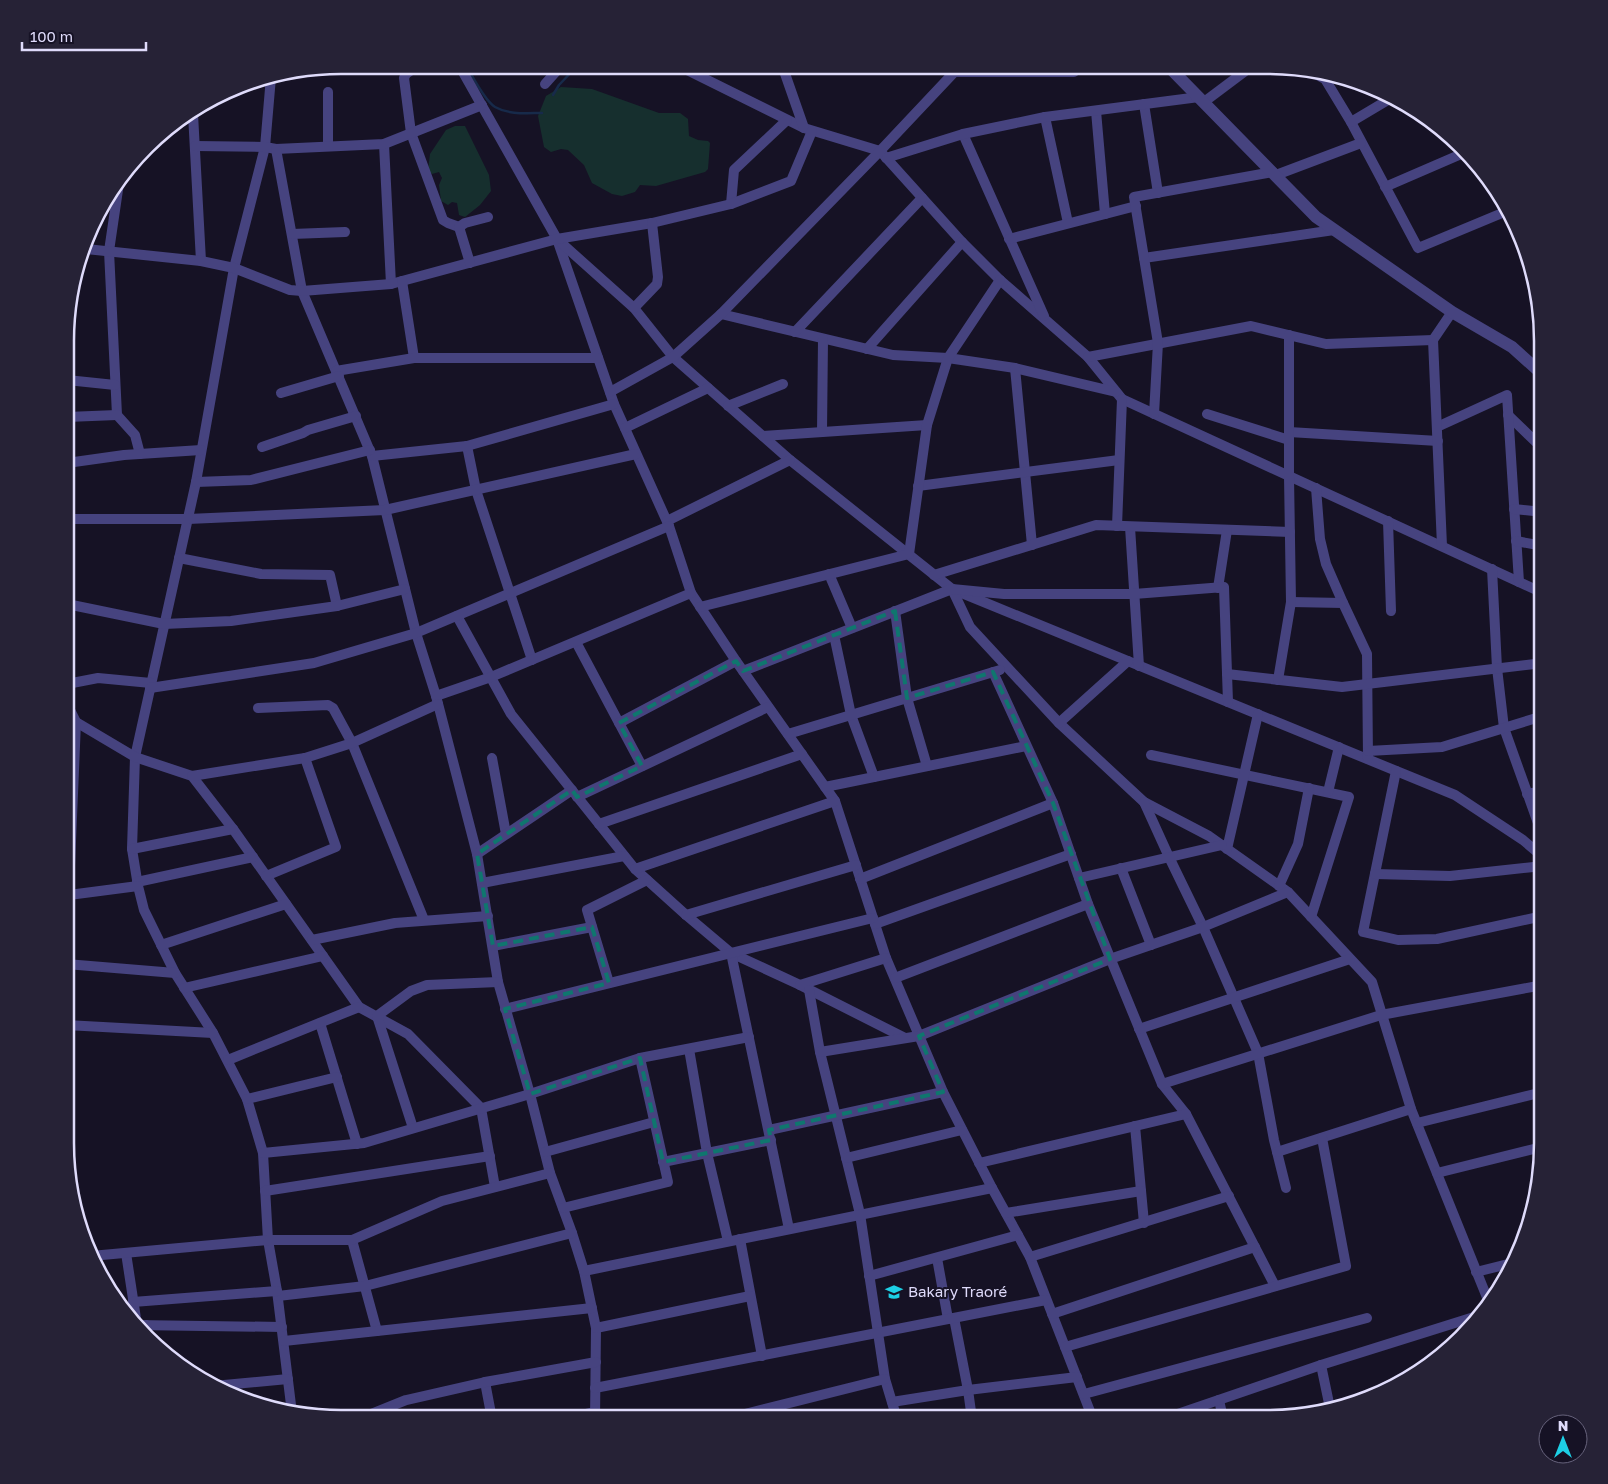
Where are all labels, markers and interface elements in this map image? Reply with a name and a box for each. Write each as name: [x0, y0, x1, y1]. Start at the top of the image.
scale bar: [22, 20, 146, 52]
text: 100 m: [30, 27, 73, 45]
school or university icon: Bakary Traoré: [884, 1282, 904, 1302]
place label: Bakary Traoré: [908, 1282, 1008, 1300]
north arrow: [1538, 1414, 1588, 1464]
text: N: [1558, 1417, 1568, 1434]

